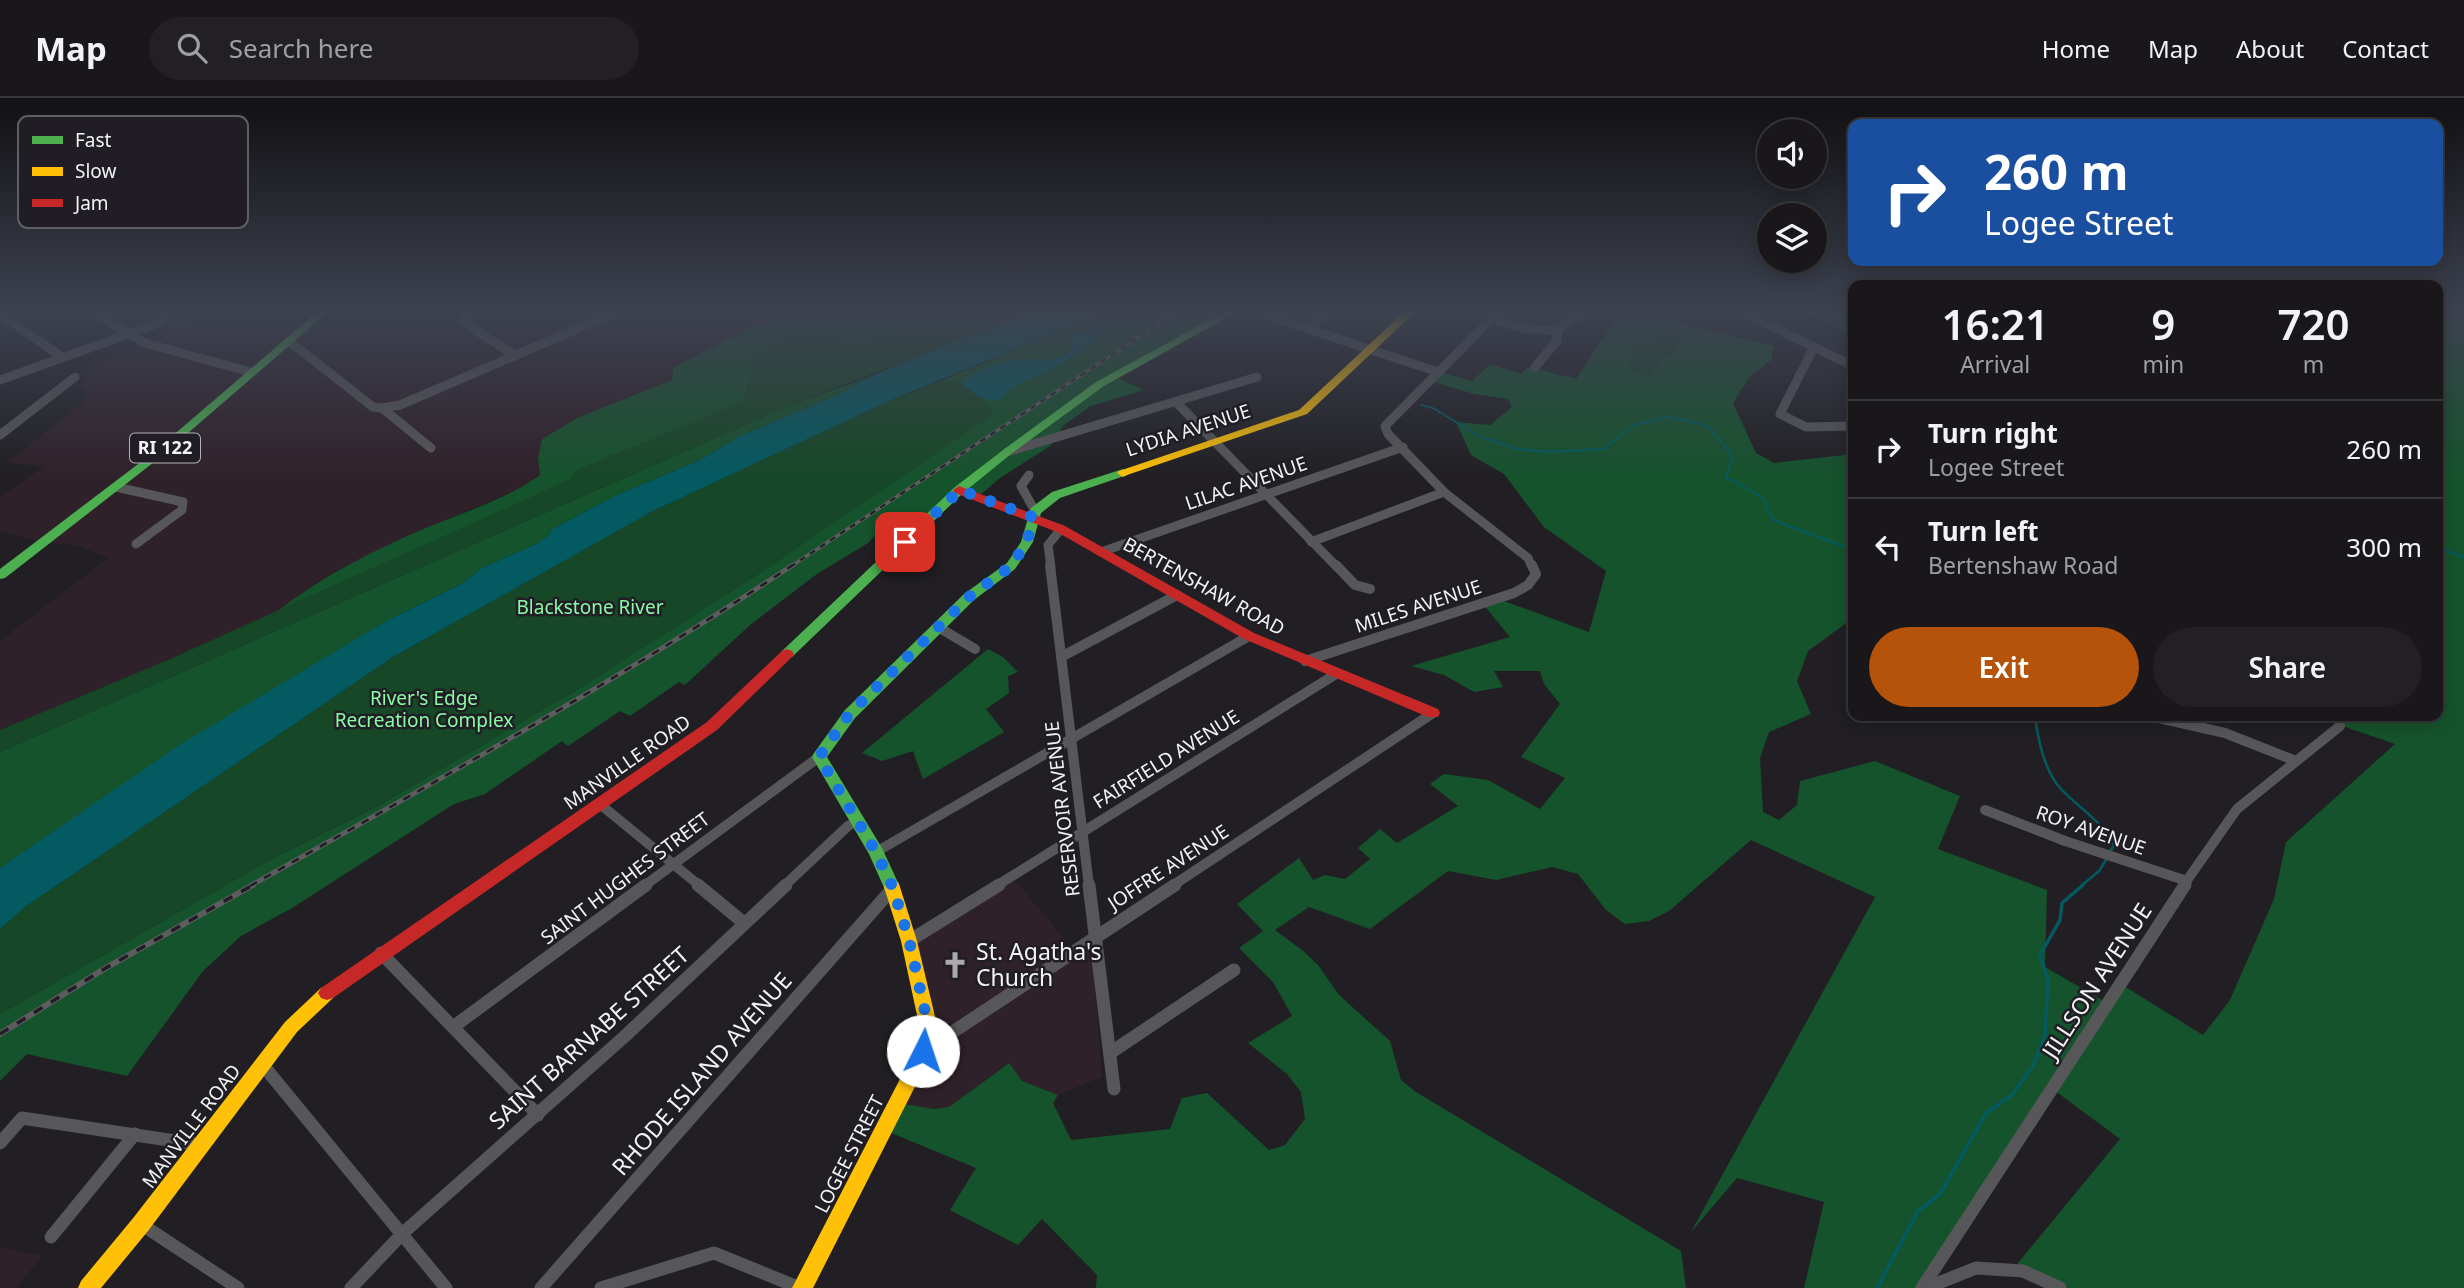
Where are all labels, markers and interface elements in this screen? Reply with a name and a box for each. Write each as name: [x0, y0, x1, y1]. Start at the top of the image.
search box: [149, 17, 639, 80]
text: Map: [35, 26, 107, 71]
icon: search: [173, 29, 211, 67]
text: Search here: [229, 30, 373, 66]
text: Home: [2042, 32, 2110, 65]
text: Map: [2148, 32, 2198, 65]
text: About: [2236, 32, 2304, 65]
text: Contact: [2342, 32, 2429, 65]
legend: [18, 116, 248, 228]
map controls: [1757, 119, 1827, 273]
button: sound: [1757, 119, 1827, 189]
text: Fast: [75, 127, 112, 153]
text: 260 m: [1984, 138, 2129, 204]
icon: right: [1869, 147, 1960, 238]
text: Slow: [75, 158, 116, 184]
text: Jam: [73, 190, 109, 216]
text: Logee Street: [1984, 201, 2174, 244]
button: layers: [1757, 203, 1827, 273]
text: 16:21: [1941, 295, 2049, 352]
text: 9: [2151, 295, 2175, 352]
text: 720: [2278, 295, 2350, 352]
text: Arrival: [1960, 348, 2030, 380]
text: min: [2142, 348, 2184, 380]
text: m: [2303, 348, 2324, 380]
street label: LYDIA AVENUE: [1122, 398, 1254, 462]
text: Turn right: [1928, 415, 2058, 451]
icon: right: [1869, 430, 1907, 468]
text: 260 m: [2346, 431, 2422, 467]
road number: RI 122: [130, 434, 200, 462]
street label: LILAC AVENUE: [1182, 450, 1310, 516]
text: Logee Street: [1928, 451, 2064, 483]
pin: [875, 512, 935, 572]
text: Turn left: [1928, 513, 2039, 549]
icon: arrive: [886, 523, 924, 561]
icon: left: [1869, 528, 1907, 566]
text: 300 m: [2346, 529, 2422, 565]
street label: BERTENSHAW ROAD: [1119, 531, 1289, 641]
text: Bertenshaw Road: [1928, 549, 2118, 581]
street label: MILES AVENUE: [1351, 573, 1485, 639]
park label: Blackstone River: [517, 594, 664, 620]
button: Exit: [1869, 627, 2139, 707]
button: Share: [2153, 627, 2422, 707]
park label: River's Edge Recreation Complex: [335, 685, 513, 733]
street label: FAIRFIELD AVENUE: [1088, 704, 1244, 814]
street label: MANVILLE ROAD: [558, 709, 696, 815]
street label: RESERVOIR AVENUE: [1038, 720, 1086, 898]
street label: ROY AVENUE: [2033, 799, 2149, 861]
street label: SAINT HUGHES STREET: [535, 806, 715, 950]
street label: JOFFRE AVENUE: [1101, 818, 1233, 917]
street label: JILLSON AVENUE: [2033, 896, 2159, 1066]
place label: St. Agatha's Church: [976, 935, 1102, 993]
street label: SAINT BARNABE STREET: [481, 938, 696, 1136]
church icon: St. Agatha's Church: [940, 950, 970, 980]
street label: RHODE ISLAND AVENUE: [604, 965, 799, 1182]
position arrow: [886, 1014, 960, 1088]
street label: MANVILLE ROAD: [136, 1059, 246, 1193]
street label: LOGEE STREET: [808, 1090, 890, 1217]

